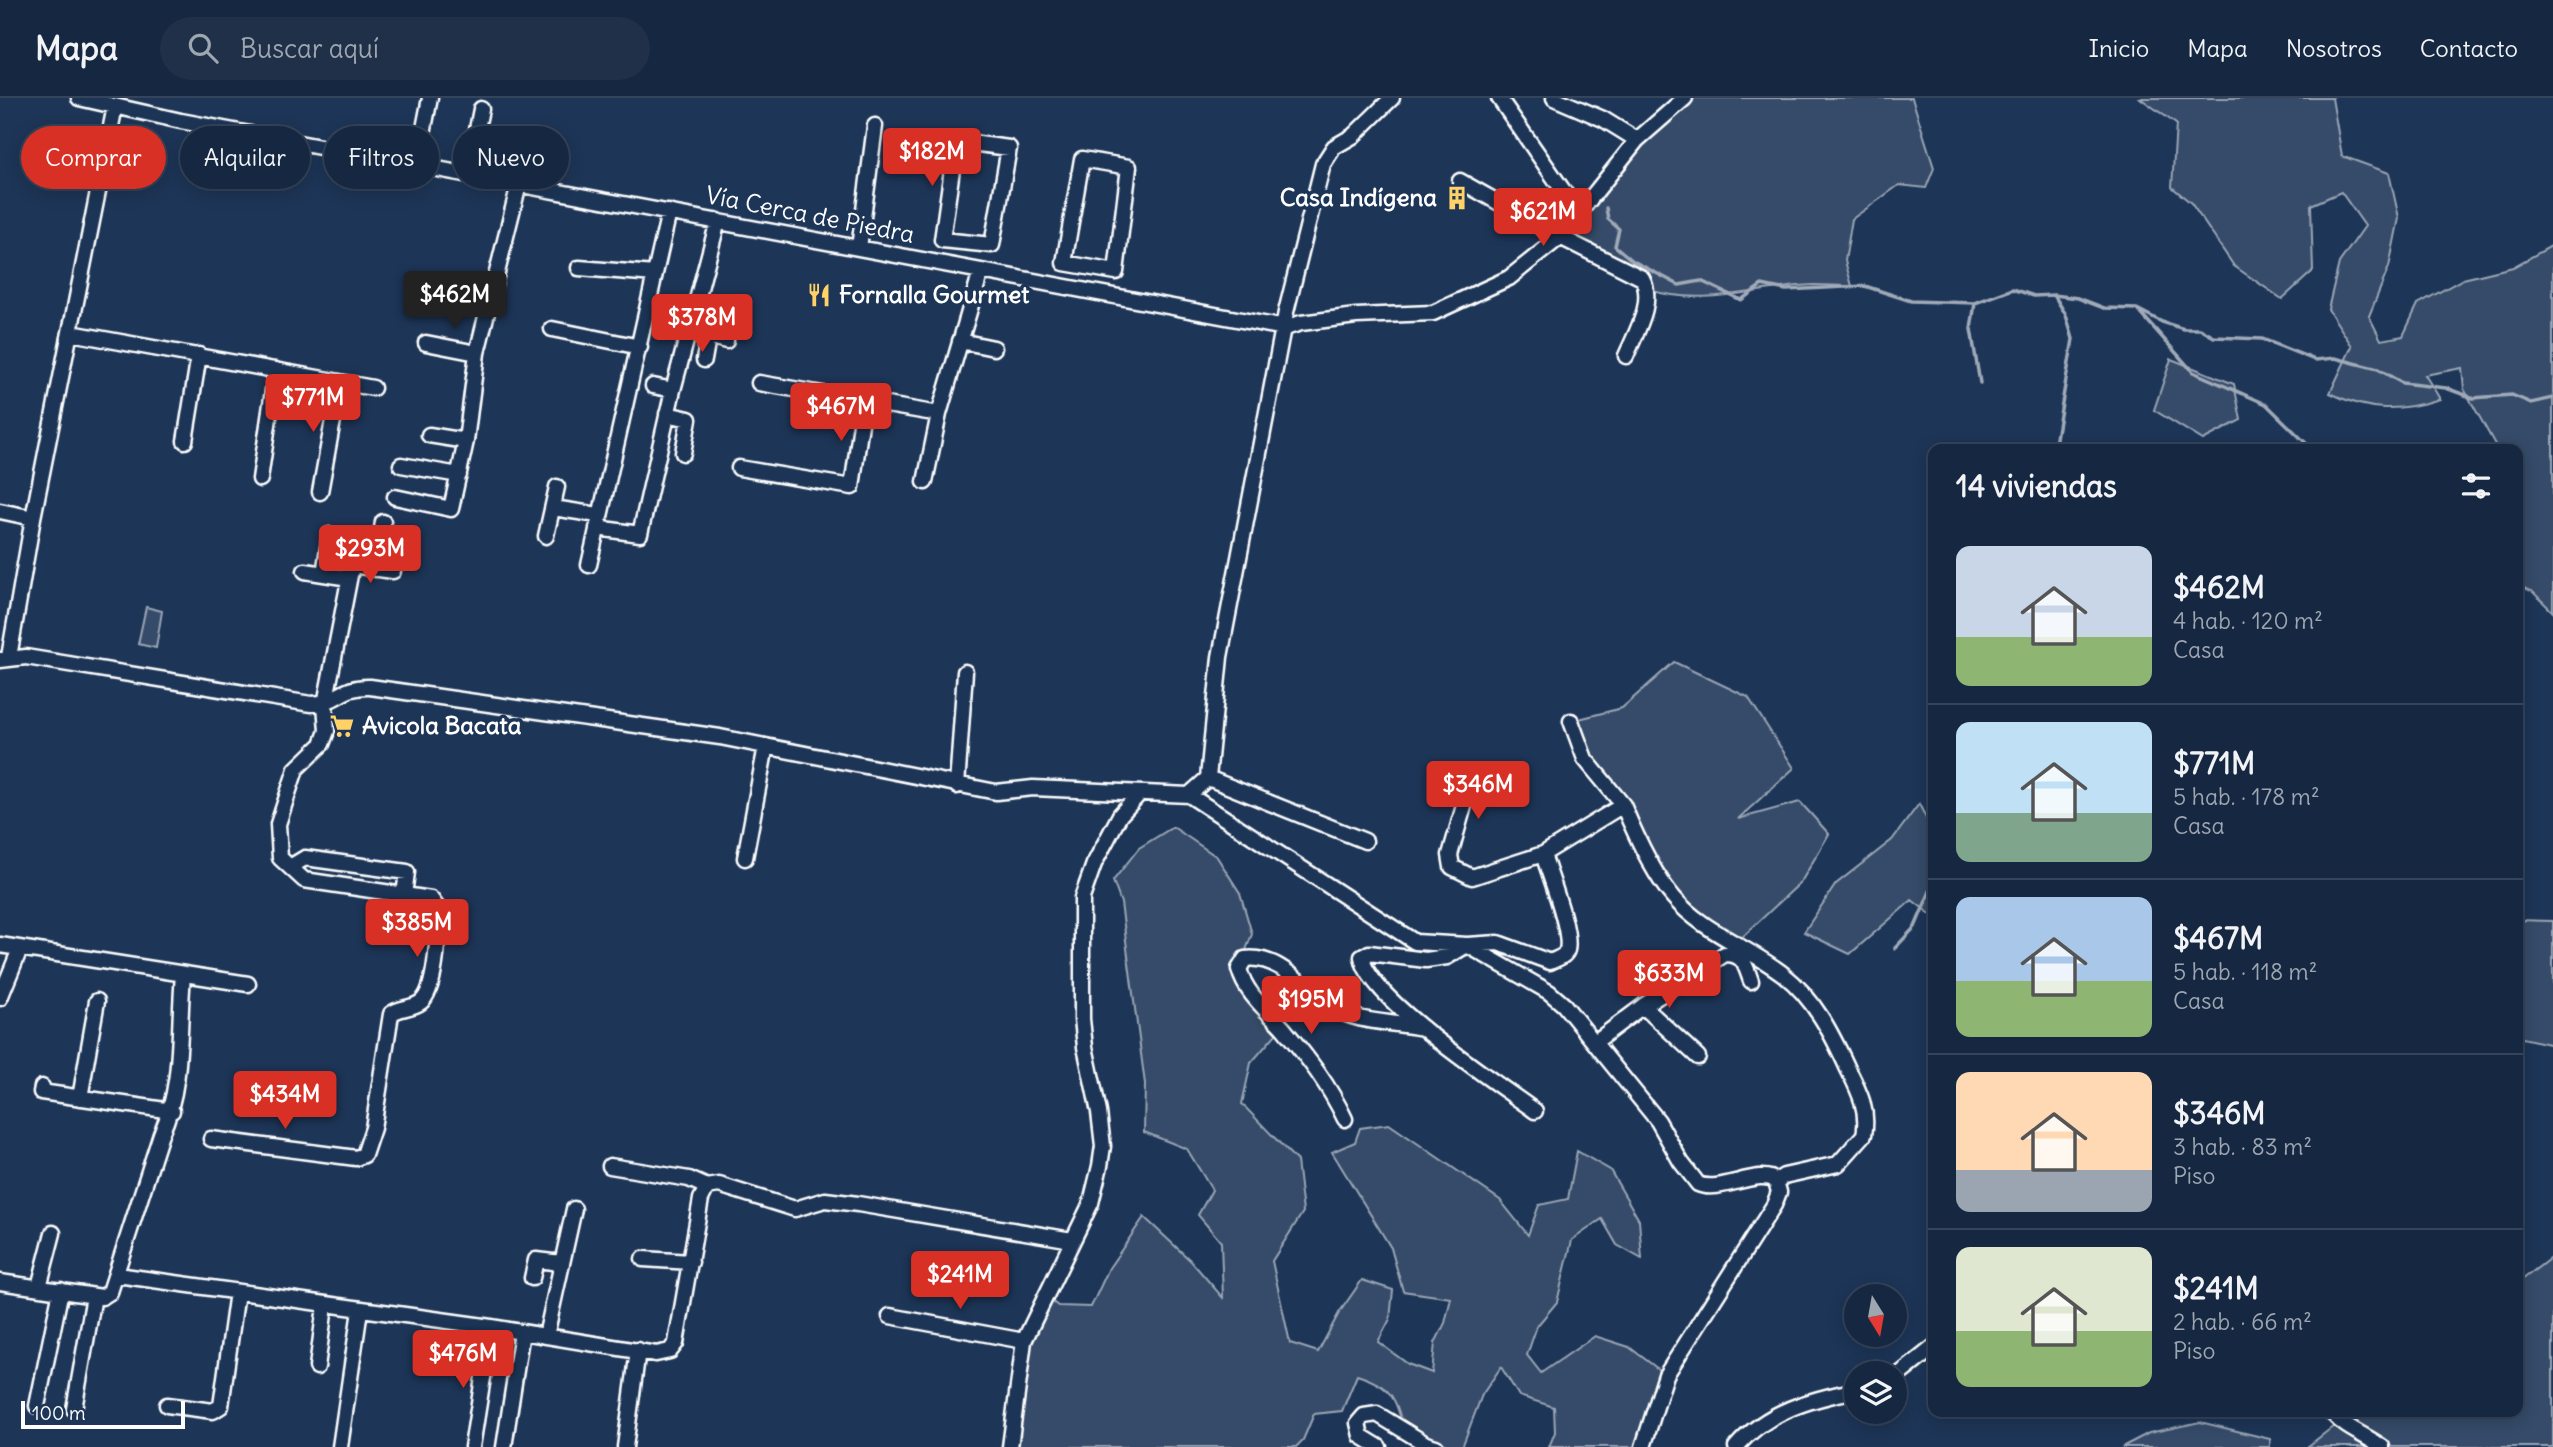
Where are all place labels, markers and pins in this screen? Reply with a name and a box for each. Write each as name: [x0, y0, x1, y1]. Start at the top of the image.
pin: $182M: [883, 129, 981, 188]
place label: Casa Indígena: [1280, 182, 1437, 212]
building icon: Casa Indígena: [1443, 184, 1471, 212]
pin: $621M: [1494, 188, 1592, 248]
pin: $462M: [406, 272, 504, 331]
place label: Fornalla Gourmet: [839, 279, 1030, 309]
restaurant icon: Fornalla Gourmet: [805, 281, 833, 309]
pin: $378M: [653, 294, 751, 354]
pin: $771M: [264, 374, 362, 434]
pin: $467M: [792, 384, 890, 443]
pin: $293M: [321, 526, 419, 585]
place label: Avicola Bacata: [362, 710, 522, 740]
supermarket icon: Avicola Bacata: [328, 712, 356, 740]
pin: $346M: [1429, 762, 1527, 821]
pin: $385M: [368, 900, 466, 959]
pin: $633M: [1620, 950, 1718, 1010]
pin: $195M: [1262, 976, 1360, 1036]
pin: $434M: [236, 1072, 334, 1131]
pin: $241M: [911, 1252, 1009, 1311]
pin: $476M: [414, 1330, 512, 1390]

